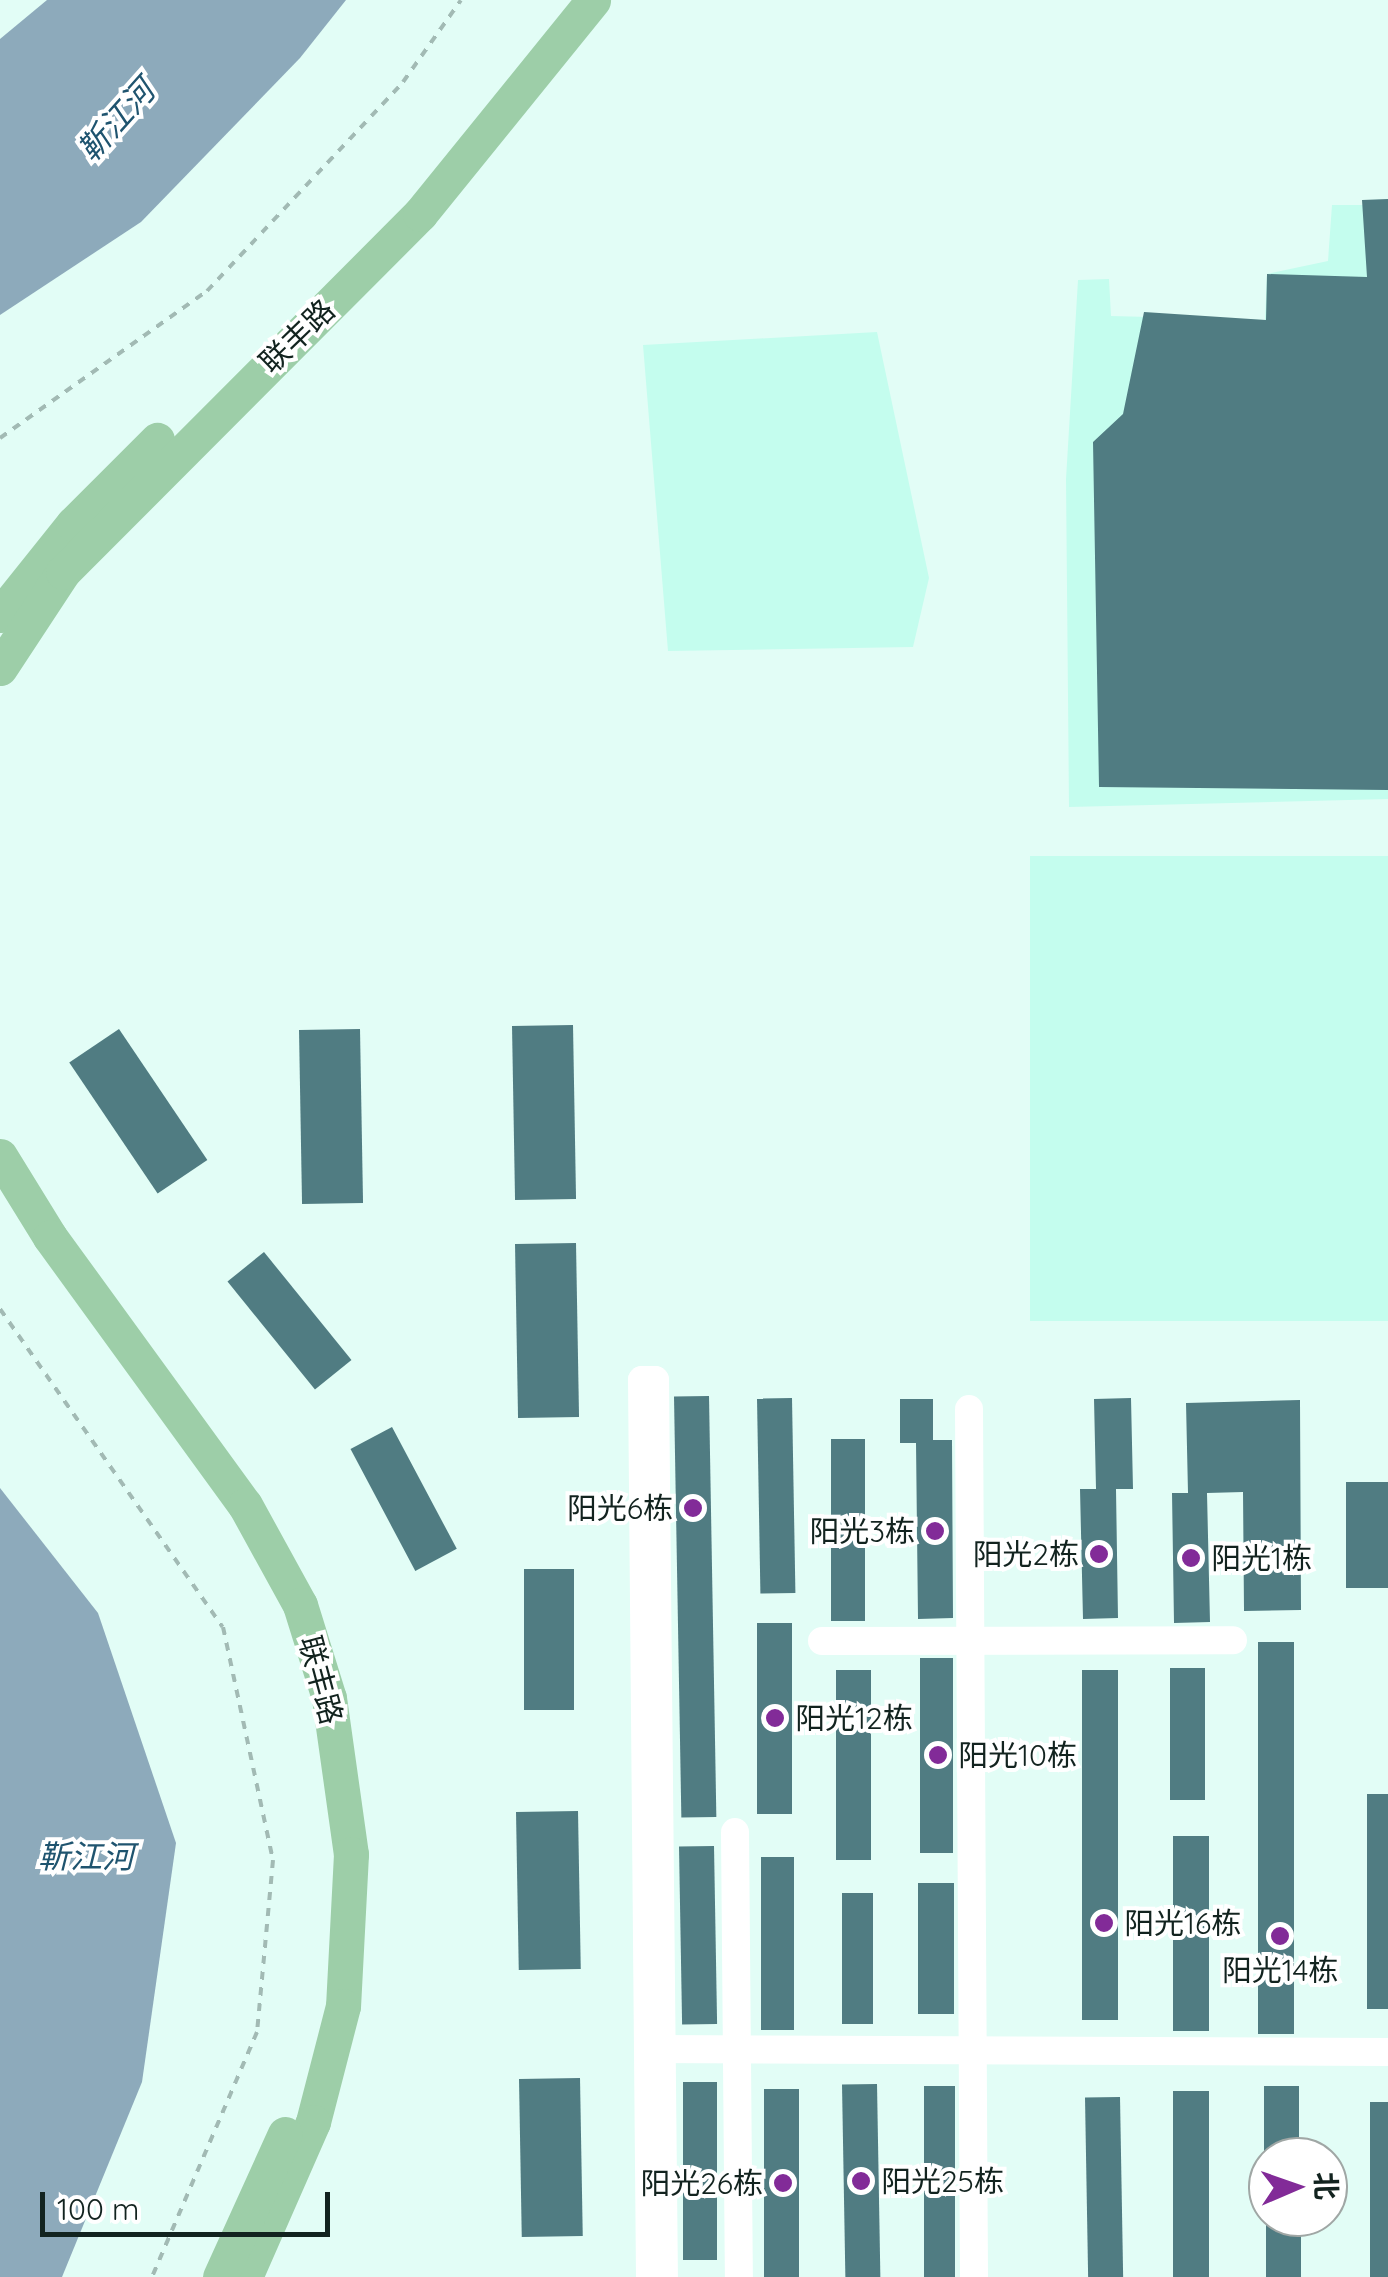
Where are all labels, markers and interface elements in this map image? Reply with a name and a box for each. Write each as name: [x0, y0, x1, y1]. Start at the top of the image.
water label: 靳江河: [70, 71, 162, 169]
street label: 联丰路: [252, 292, 342, 380]
place label: 阳光6栋: [567, 1490, 673, 1526]
marker: 阳光6栋: [682, 1497, 704, 1519]
place label: 阳光3栋: [809, 1513, 915, 1549]
marker: 阳光3栋: [924, 1520, 946, 1542]
place label: 阳光2栋: [972, 1536, 1079, 1572]
place label: 阳光1栋: [1211, 1540, 1312, 1576]
marker: 阳光2栋: [1088, 1543, 1110, 1565]
marker: 阳光1栋: [1180, 1547, 1202, 1569]
street label: 联丰路: [292, 1632, 350, 1728]
place label: 阳光12栋: [795, 1700, 913, 1736]
marker: 阳光12栋: [764, 1707, 786, 1729]
place label: 阳光10栋: [958, 1737, 1077, 1773]
marker: 阳光10栋: [927, 1744, 949, 1766]
water label: 靳江河: [38, 1837, 134, 1875]
place label: 阳光16栋: [1124, 1905, 1241, 1941]
marker: 阳光16栋: [1093, 1912, 1115, 1934]
marker: 阳光14栋: [1269, 1925, 1291, 1947]
place label: 阳光14栋: [1222, 1952, 1338, 1988]
north arrow: [1248, 2137, 1348, 2237]
place label: 阳光25栋: [881, 2163, 1004, 2199]
place label: 阳光26栋: [640, 2165, 763, 2201]
marker: 阳光25栋: [850, 2170, 872, 2192]
text: 北: [1309, 2171, 1344, 2201]
scale bar: [45, 2172, 335, 2234]
marker: 阳光26栋: [772, 2172, 794, 2194]
text: 100 m: [57, 2190, 139, 2228]

